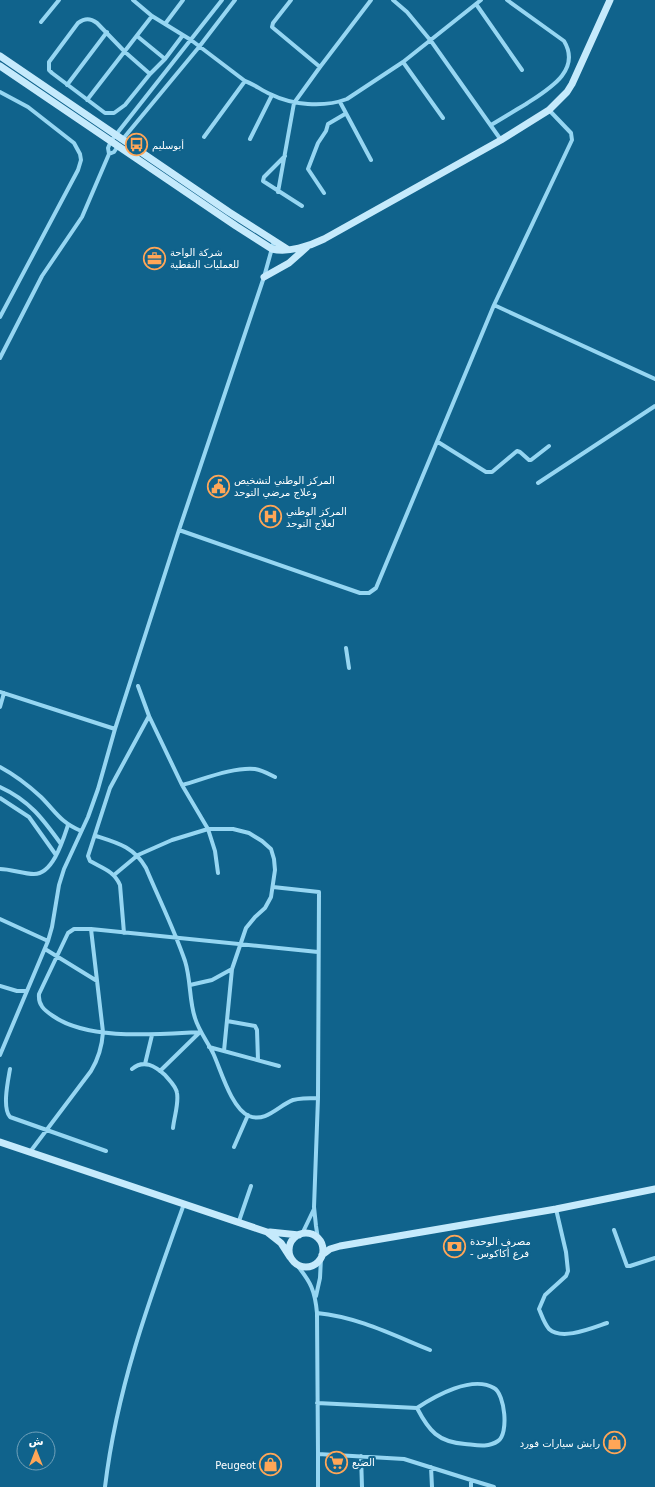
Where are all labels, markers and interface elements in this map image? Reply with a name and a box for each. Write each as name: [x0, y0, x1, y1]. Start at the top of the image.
bus stop icon: أبوسليم: [124, 132, 150, 158]
place label: أبوسليم: [152, 139, 184, 152]
office icon: شركة الواحة للعمليات النفطية: [141, 245, 167, 271]
place label: شركة الواحة للعمليات النفطية: [170, 247, 239, 270]
public building icon: المركز الوطني لتشخيص وعلاج مرضي التوحد: [205, 473, 231, 499]
place label: المركز الوطني لتشخيص وعلاج مرضي التوحد: [234, 475, 335, 499]
hospital icon: المركز الوطني لعلاج التوحد: [258, 504, 284, 530]
place label: المركز الوطني لعلاج التوحد: [286, 506, 347, 530]
bank icon: مصرف الوحدة - فرع أكاكوس: [441, 1234, 467, 1260]
place label: مصرف الوحدة - فرع أكاكوس: [470, 1236, 531, 1260]
shop icon: رابش سيارات فورد: [602, 1430, 628, 1456]
north arrow: [16, 1431, 56, 1471]
text: ش: [28, 1435, 44, 1448]
place label: رابش سيارات فورد: [520, 1438, 600, 1449]
supermarket icon: الضبع: [324, 1449, 350, 1475]
shop icon: Peugeot: [258, 1452, 284, 1478]
place label: الضبع: [352, 1457, 375, 1469]
place label: Peugeot: [215, 1460, 256, 1471]

